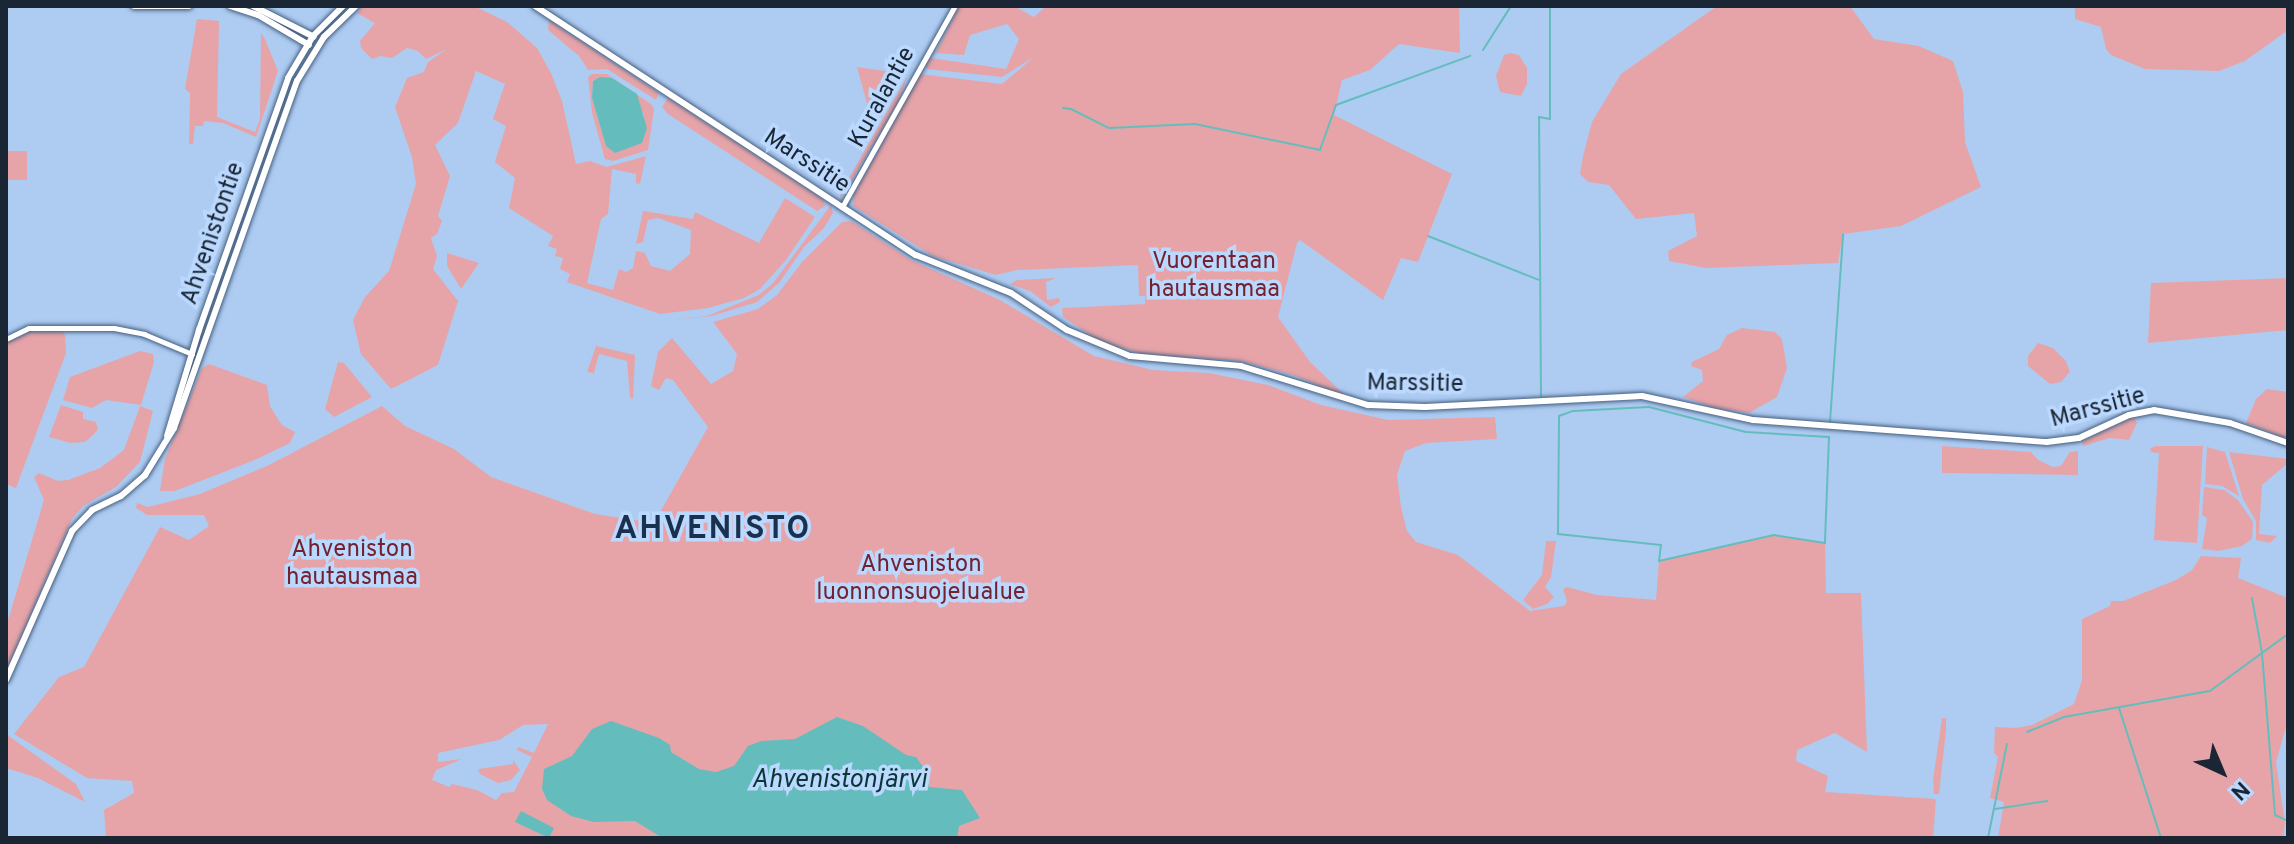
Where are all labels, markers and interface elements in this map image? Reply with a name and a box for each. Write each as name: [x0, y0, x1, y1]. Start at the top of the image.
street label: Kuralantie: [844, 43, 922, 153]
street label: Marssitie: [758, 124, 854, 200]
street label: Ahvenistontie: [176, 159, 252, 309]
park label: Vuorentaan hautausmaa: [1148, 249, 1280, 305]
street label: Marssitie: [1366, 370, 1464, 400]
street label: Marssitie: [2048, 383, 2148, 435]
district label: AHVENISTO: [615, 511, 811, 549]
park label: Ahveniston hautausmaa: [286, 537, 418, 593]
park label: Ahveniston luonnonsuojelualue: [816, 552, 1026, 608]
north arrow: [2182, 732, 2262, 812]
water label: Ahvenistonjärvi: [751, 765, 927, 797]
text: N: [2224, 774, 2254, 805]

